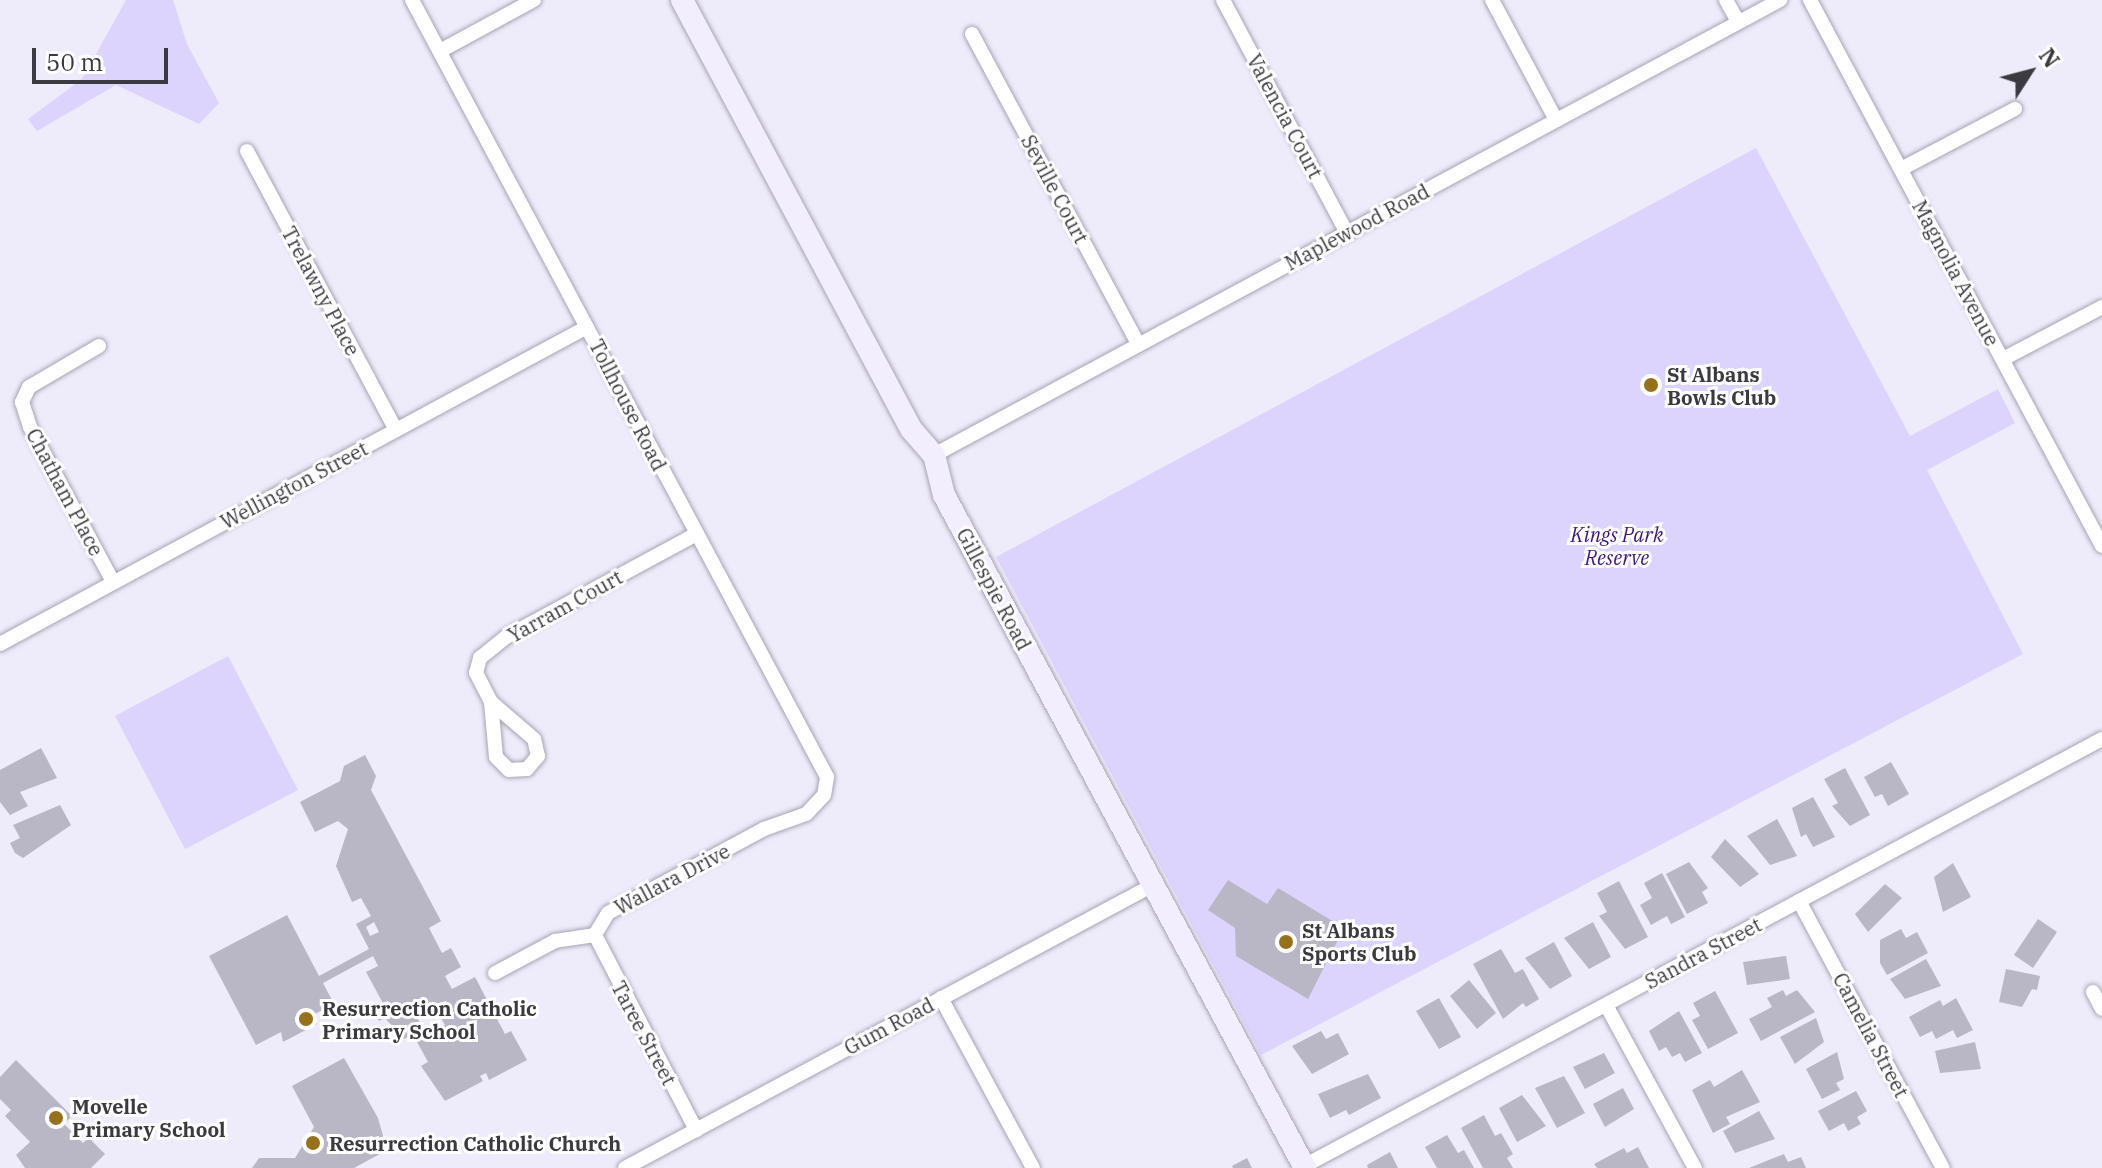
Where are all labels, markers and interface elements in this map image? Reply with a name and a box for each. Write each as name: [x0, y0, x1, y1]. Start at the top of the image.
scale bar: [36, 32, 172, 82]
north arrow: [1990, 32, 2070, 112]
text: N: [2033, 42, 2067, 73]
text: 50 m: [46, 46, 103, 78]
street label: Valencia Court: [1242, 50, 1328, 182]
street label: Seville Court: [1016, 131, 1094, 247]
street label: Maplewood Road: [1281, 179, 1433, 275]
street label: Magnolia Avenue: [1908, 196, 2004, 350]
street label: Trelawny Place: [277, 222, 365, 360]
street label: Tollhouse Road: [585, 335, 671, 475]
place label: St Albans Bowls Club: [1667, 362, 1776, 409]
marker: St Albans Bowls Club: [1642, 376, 1660, 394]
street label: Chatham Place: [21, 424, 109, 560]
street label: Wellington Street: [216, 436, 372, 534]
park label: Kings Park Reserve: [1570, 523, 1664, 570]
street label: Gillespie Road: [952, 524, 1036, 654]
street label: Yarram Court: [504, 565, 626, 647]
street label: Wallara Drive: [610, 839, 734, 919]
street label: Sandra Street: [1641, 912, 1765, 994]
place label: St Albans Sports Club: [1302, 918, 1417, 965]
marker: St Albans Sports Club: [1277, 933, 1295, 951]
street label: Camelia Street: [1828, 969, 1914, 1101]
street label: Taree Street: [607, 977, 681, 1089]
street label: Gum Road: [840, 992, 938, 1060]
place label: Resurrection Catholic Primary School: [322, 996, 537, 1043]
marker: Resurrection Catholic Primary School: [297, 1010, 315, 1028]
place label: Movelle Primary School: [72, 1094, 226, 1141]
marker: Movelle Primary School: [47, 1109, 65, 1127]
place label: Resurrection Catholic Church: [329, 1131, 621, 1155]
marker: Resurrection Catholic Church: [304, 1134, 322, 1152]

